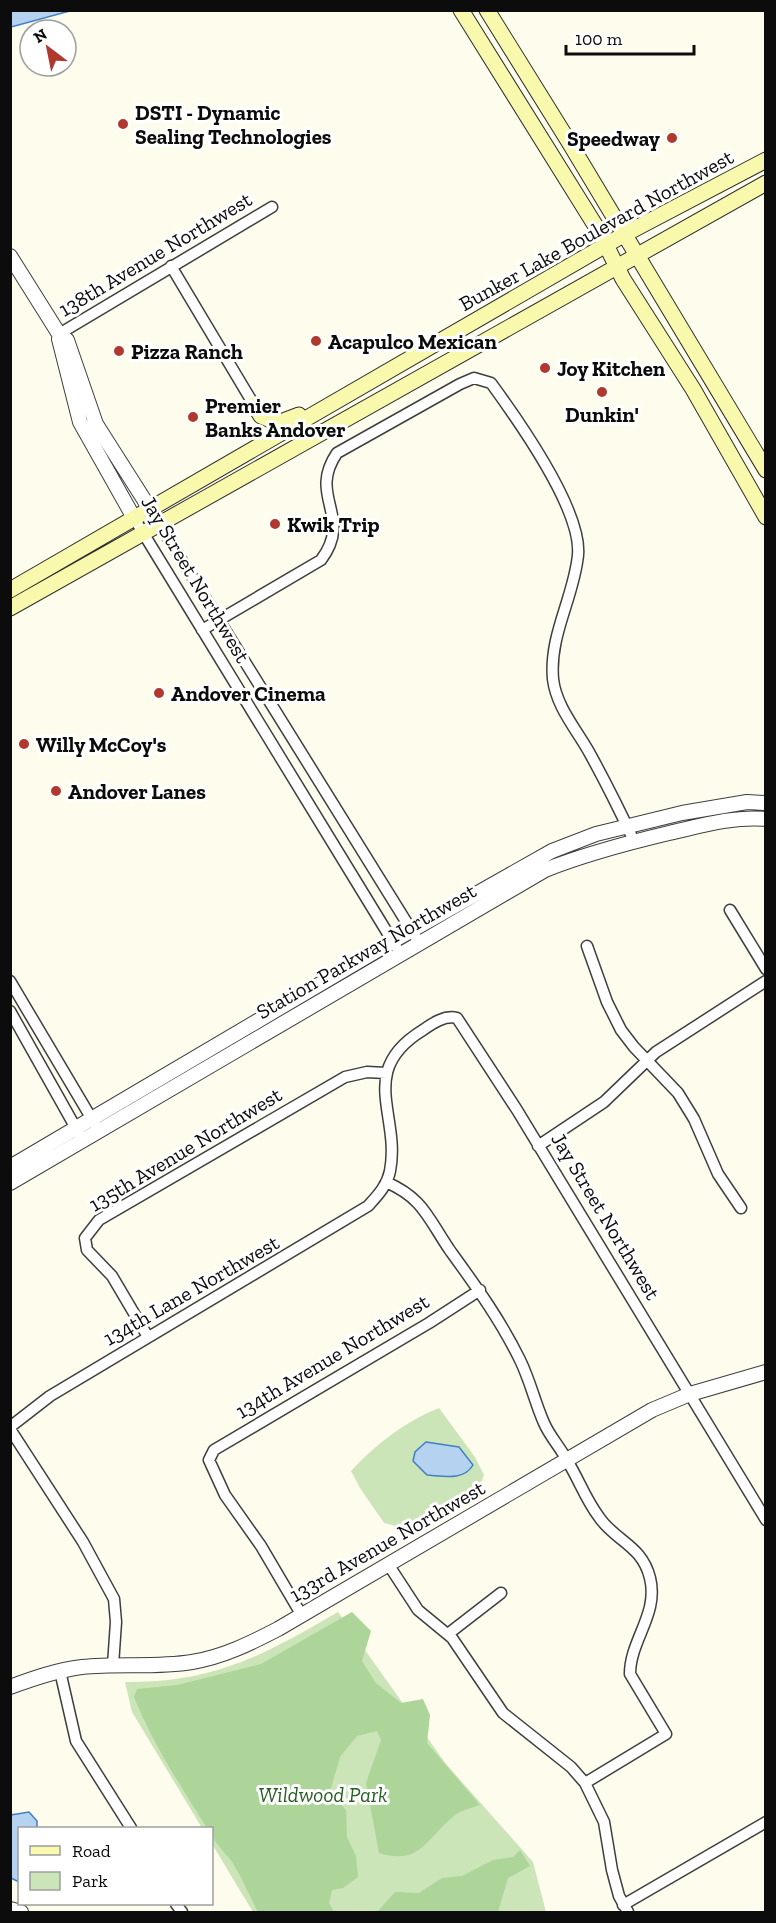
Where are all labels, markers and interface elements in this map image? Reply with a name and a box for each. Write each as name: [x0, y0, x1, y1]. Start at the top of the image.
north arrow: [18, 18, 78, 78]
scale bar: [566, 18, 694, 56]
text: N: [30, 24, 51, 47]
text: 100 m: [575, 28, 623, 50]
place label: DSTI - Dynamic Sealing Technologies: [135, 100, 332, 149]
marker: DSTI - Dynamic Sealing Technologies: [116, 117, 130, 131]
place label: Speedway: [567, 126, 660, 151]
marker: Speedway: [665, 131, 679, 145]
street label: Bunker Lake Boulevard Northwest: [454, 144, 738, 316]
street label: 138th Avenue Northwest: [54, 186, 256, 322]
place label: Acapulco Mexican: [328, 329, 497, 354]
marker: Acapulco Mexican: [309, 334, 323, 348]
place label: Pizza Ranch: [131, 339, 243, 364]
marker: Pizza Ranch: [112, 344, 126, 358]
place label: Joy Kitchen: [557, 356, 666, 381]
marker: Joy Kitchen: [538, 361, 552, 375]
marker: Dunkin': [595, 385, 609, 399]
place label: Premier Banks Andover: [205, 393, 345, 442]
place label: Dunkin': [565, 402, 639, 427]
marker: Premier Banks Andover: [186, 410, 200, 424]
street label: Jay Street Northwest: [136, 491, 256, 667]
place label: Kwik Trip: [287, 512, 380, 537]
marker: Kwik Trip: [268, 517, 282, 531]
place label: Andover Cinema: [171, 681, 326, 706]
marker: Andover Cinema: [152, 686, 166, 700]
place label: Willy McCoy's: [36, 732, 167, 757]
marker: Willy McCoy's: [17, 737, 31, 751]
place label: Andover Lanes: [68, 779, 206, 804]
marker: Andover Lanes: [49, 784, 63, 798]
street label: Station Parkway Northwest: [252, 878, 480, 1024]
street label: 135th Avenue Northwest: [84, 1081, 286, 1216]
street label: Jay Street Northwest: [546, 1128, 666, 1304]
street label: 134th Lane Northwest: [99, 1229, 283, 1350]
street label: 134th Avenue Northwest: [231, 1288, 433, 1424]
street label: 133rd Avenue Northwest: [285, 1475, 489, 1607]
park label: Wildwood Park: [259, 1782, 387, 1807]
legend: [18, 1827, 213, 1905]
text: Road: [72, 1840, 111, 1862]
text: Park: [72, 1870, 108, 1892]

